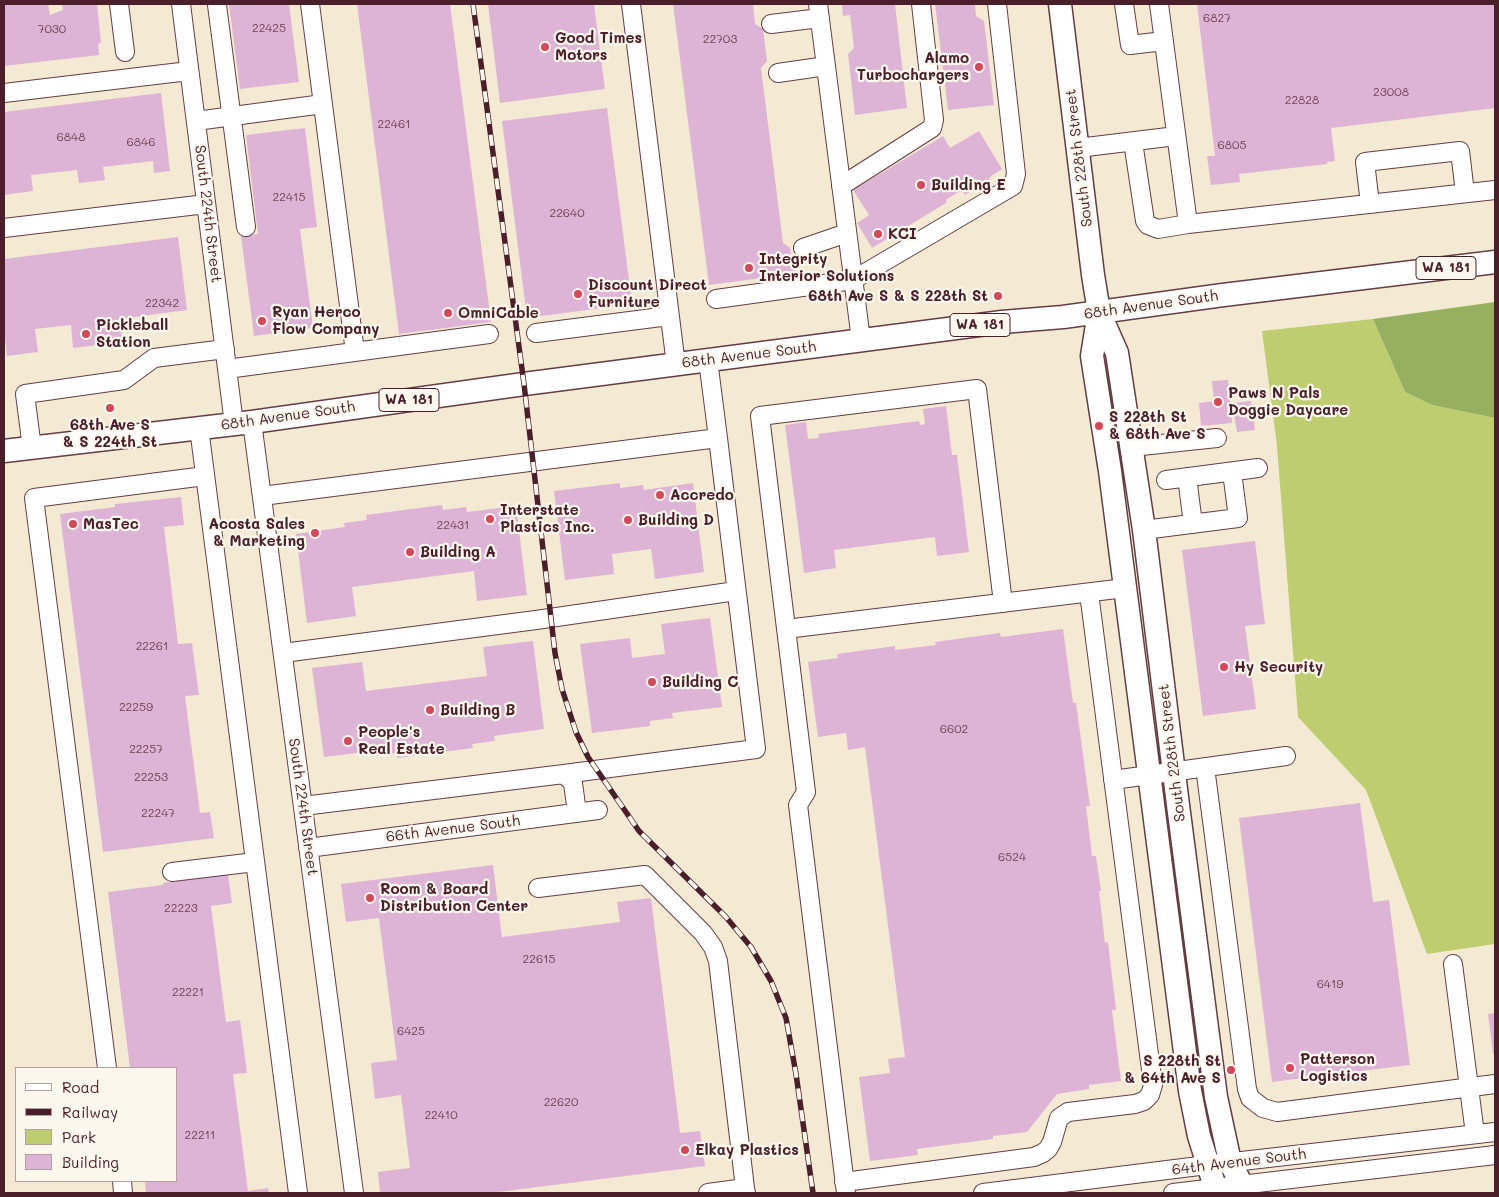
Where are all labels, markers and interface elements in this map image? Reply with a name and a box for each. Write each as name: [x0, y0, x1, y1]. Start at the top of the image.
house number: 6827: [1203, 11, 1231, 25]
house number: 22425: [252, 21, 286, 35]
house number: 7030: [38, 22, 66, 36]
place label: Good Times Motors: [555, 29, 642, 64]
house number: 22703: [703, 32, 737, 46]
marker: Good Times Motors: [539, 41, 551, 53]
place label: Alamo Turbochargers: [857, 49, 969, 84]
marker: Alamo Turbochargers: [973, 61, 985, 73]
house number: 23008: [1373, 85, 1409, 99]
street label: South 228th Street: [1062, 88, 1096, 228]
house number: 22828: [1285, 93, 1319, 107]
house number: 22461: [377, 117, 411, 131]
house number: 6848: [57, 130, 85, 144]
house number: 6846: [127, 135, 155, 149]
house number: 6805: [1218, 138, 1246, 152]
street label: South 224th Street: [191, 144, 225, 284]
place label: Building E: [931, 176, 1006, 194]
marker: Building E: [915, 179, 927, 191]
house number: 22415: [273, 190, 305, 204]
house number: 22640: [549, 206, 585, 220]
place label: KCI: [888, 225, 917, 243]
marker: KCI: [872, 228, 884, 240]
place label: Integrity Interior Solutions: [759, 250, 894, 285]
road number: WA 181: [1416, 256, 1476, 280]
marker: Integrity Interior Solutions: [743, 262, 755, 274]
place label: Discount Direct Furniture: [588, 276, 707, 311]
place label: 68th Ave S & S 228th St: [808, 287, 988, 305]
street label: 68th Avenue South: [1083, 287, 1219, 323]
marker: Discount Direct Furniture: [572, 288, 584, 300]
marker: 68th Ave S & S 228th St: [992, 290, 1004, 302]
house number: 22342: [145, 296, 179, 310]
place label: Ryan Herco Flow Company: [272, 303, 379, 338]
place label: OmniCable: [458, 304, 539, 322]
marker: OmniCable: [442, 307, 454, 319]
road number: WA 181: [950, 314, 1010, 336]
marker: Ryan Herco Flow Company: [256, 315, 268, 327]
place label: Pickleball Station: [96, 316, 168, 351]
marker: Pickleball Station: [80, 328, 92, 340]
street label: 68th Avenue South: [681, 338, 817, 372]
place label: Paws N Pals Doggie Daycare: [1228, 384, 1348, 419]
road number: WA 181: [379, 388, 439, 412]
marker: Paws N Pals Doggie Daycare: [1212, 396, 1224, 408]
street label: 68th Avenue South: [220, 398, 356, 434]
marker: 68th Ave S & S 224th St: [104, 402, 116, 414]
place label: S 228th St & 68th Ave S: [1109, 408, 1206, 443]
place label: 68th Ave S & S 224th St: [63, 416, 157, 451]
marker: S 228th St & 68th Ave S: [1093, 420, 1105, 432]
place label: Accredo: [670, 486, 734, 504]
marker: Accredo: [654, 489, 666, 501]
place label: Interstate Plastics Inc.: [500, 501, 595, 536]
place label: Building D: [638, 511, 714, 529]
marker: Interstate Plastics Inc.: [484, 513, 496, 525]
marker: Building D: [622, 514, 634, 526]
place label: MasTec: [83, 515, 139, 533]
place label: Acosta Sales & Marketing: [208, 515, 305, 550]
marker: MasTec: [67, 518, 79, 530]
house number: 22431: [437, 518, 469, 532]
marker: Acosta Sales & Marketing: [309, 527, 321, 539]
place label: Building A: [420, 543, 496, 561]
marker: Building A: [404, 546, 416, 558]
house number: 22261: [136, 639, 168, 653]
place label: Hy Security: [1234, 658, 1323, 676]
marker: Hy Security: [1218, 661, 1230, 673]
place label: Building C: [662, 673, 738, 691]
marker: Building C: [646, 676, 658, 688]
street label: South 228th Street: [1155, 683, 1189, 823]
house number: 22259: [119, 700, 153, 714]
place label: Building B: [440, 701, 515, 719]
marker: Building B: [424, 704, 436, 716]
house number: 6602: [940, 722, 968, 736]
place label: People's Real Estate: [358, 723, 445, 758]
marker: People's Real Estate: [342, 735, 354, 747]
street label: South 224th Street: [284, 737, 322, 877]
house number: 22257: [129, 742, 163, 756]
house number: 22253: [134, 770, 168, 784]
house number: 22247: [141, 806, 175, 820]
street label: 66th Avenue South: [385, 812, 521, 846]
house number: 6524: [998, 850, 1026, 864]
place label: Room & Board Distribution Center: [380, 880, 528, 915]
marker: Room & Board Distribution Center: [364, 892, 376, 904]
house number: 22223: [164, 901, 198, 915]
house number: 22615: [523, 952, 555, 966]
house number: 6419: [1317, 977, 1343, 991]
house number: 22221: [172, 985, 204, 999]
house number: 6425: [397, 1024, 425, 1038]
place label: Patterson Logistics: [1300, 1050, 1375, 1085]
place label: S 228th St & 64th Ave S: [1124, 1052, 1221, 1087]
marker: Patterson Logistics: [1284, 1062, 1296, 1074]
marker: S 228th St & 64th Ave S: [1225, 1064, 1237, 1076]
legend: [15, 1067, 178, 1182]
text: Road: [62, 1077, 99, 1097]
house number: 22620: [544, 1095, 578, 1109]
text: Railway: [62, 1102, 118, 1122]
house number: 22410: [424, 1108, 458, 1122]
text: Park: [62, 1127, 96, 1147]
house number: 22211: [185, 1128, 215, 1142]
place label: Elkay Plastics: [695, 1141, 799, 1159]
marker: Elkay Plastics: [679, 1144, 691, 1156]
street label: 64th Avenue South: [1171, 1145, 1307, 1179]
text: Building: [62, 1152, 119, 1172]

